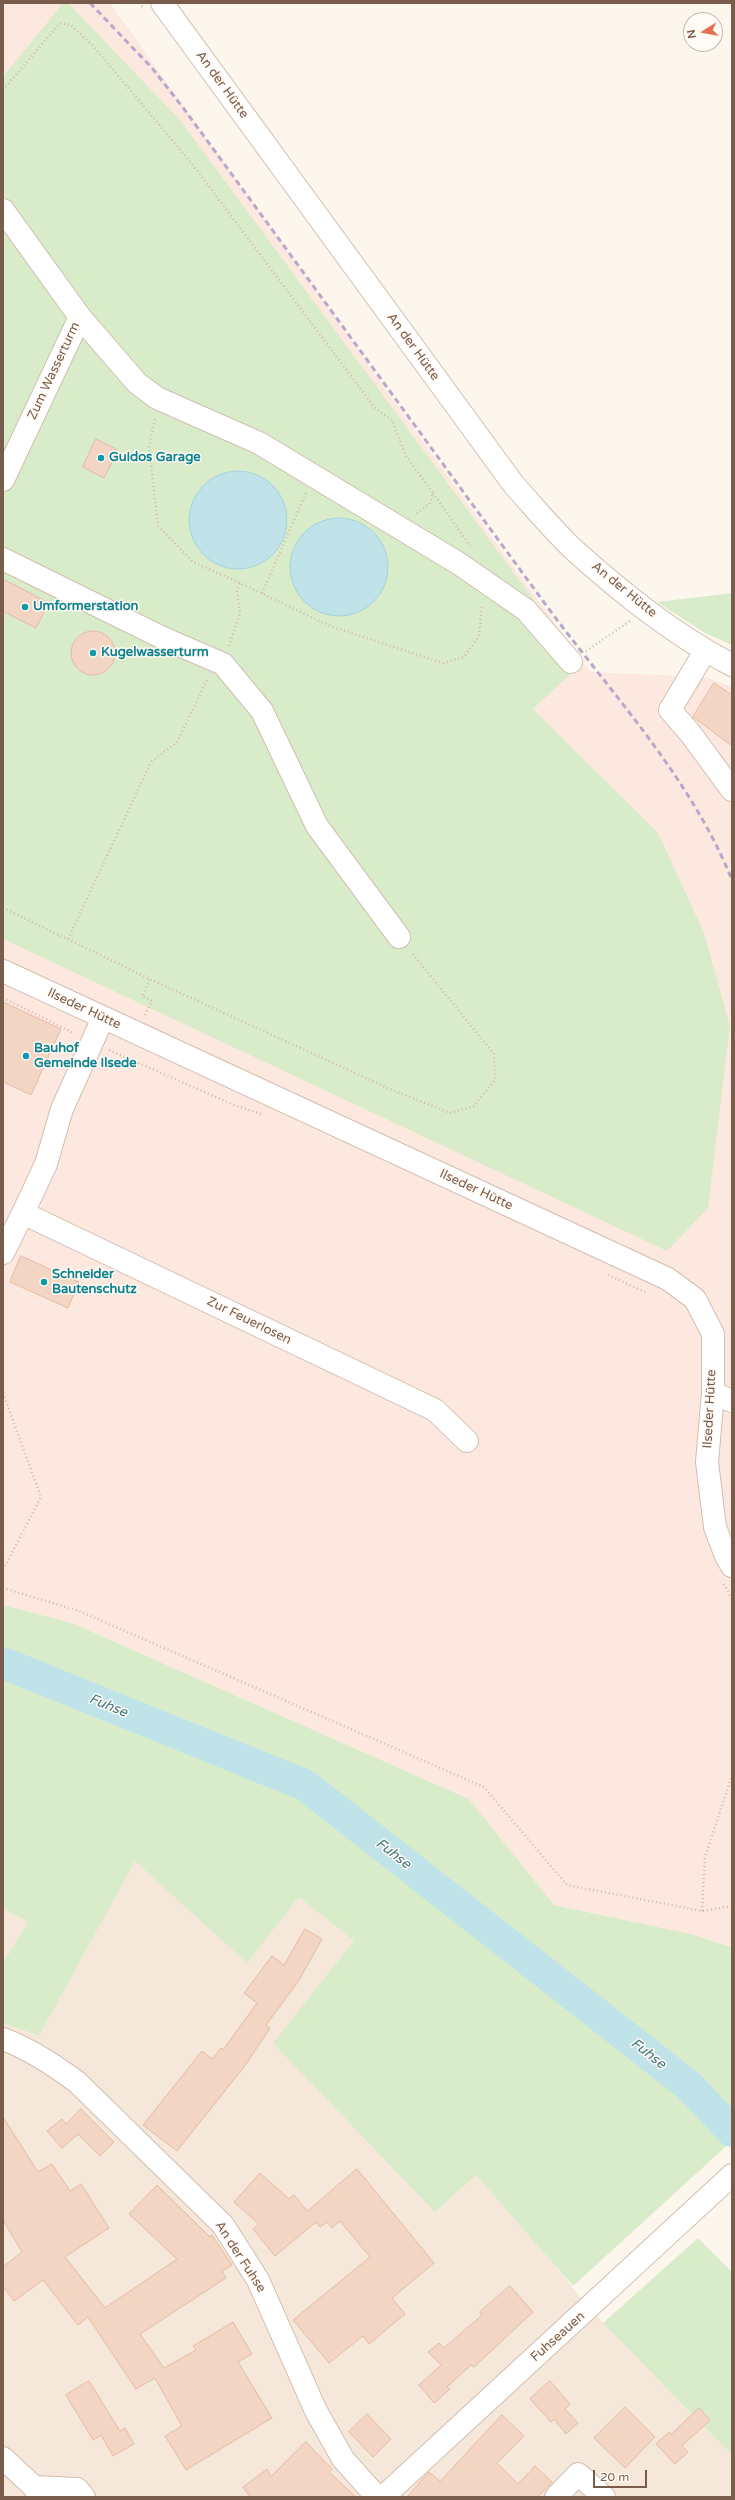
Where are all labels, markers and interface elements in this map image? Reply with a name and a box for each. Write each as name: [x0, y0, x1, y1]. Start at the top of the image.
north arrow: [683, 12, 723, 52]
text: N: [684, 29, 699, 40]
street label: An der Hütte: [192, 48, 252, 122]
street label: An der Hütte: [383, 310, 443, 384]
street label: Zum Wasserturm: [25, 320, 83, 422]
place label: Guidos Garage: [109, 450, 201, 466]
marker: Guidos Garage: [96, 453, 106, 463]
street label: An der Hütte: [588, 559, 660, 621]
place label: Umformerstation: [33, 599, 138, 615]
marker: Umformerstation: [20, 602, 30, 612]
place label: Kugelwasserturm: [101, 645, 209, 661]
marker: Kugelwasserturm: [88, 648, 98, 658]
street label: Ilseder Hütte: [45, 985, 123, 1033]
place label: Bauhof Gemeinde Ilsede: [34, 1041, 137, 1072]
marker: Bauhof Gemeinde Ilsede: [21, 1051, 31, 1061]
street label: Ilseder Hütte: [437, 1166, 515, 1214]
place label: Schneider Bautenschutz: [52, 1267, 137, 1298]
marker: Schneider Bautenschutz: [39, 1277, 49, 1287]
street label: Zur Feuerlosen: [204, 1294, 294, 1348]
street label: Ilseder Hütte: [700, 1369, 720, 1449]
water label: Fuhse: [86, 1691, 130, 1721]
water label: Fuhse: [372, 1835, 414, 1873]
water label: Fuhse: [627, 2035, 669, 2073]
street label: An der Fuhse: [211, 2218, 269, 2296]
street label: Fuhseauen: [528, 2309, 588, 2365]
scale bar: [595, 2462, 649, 2488]
text: 20 m: [600, 2470, 629, 2484]

